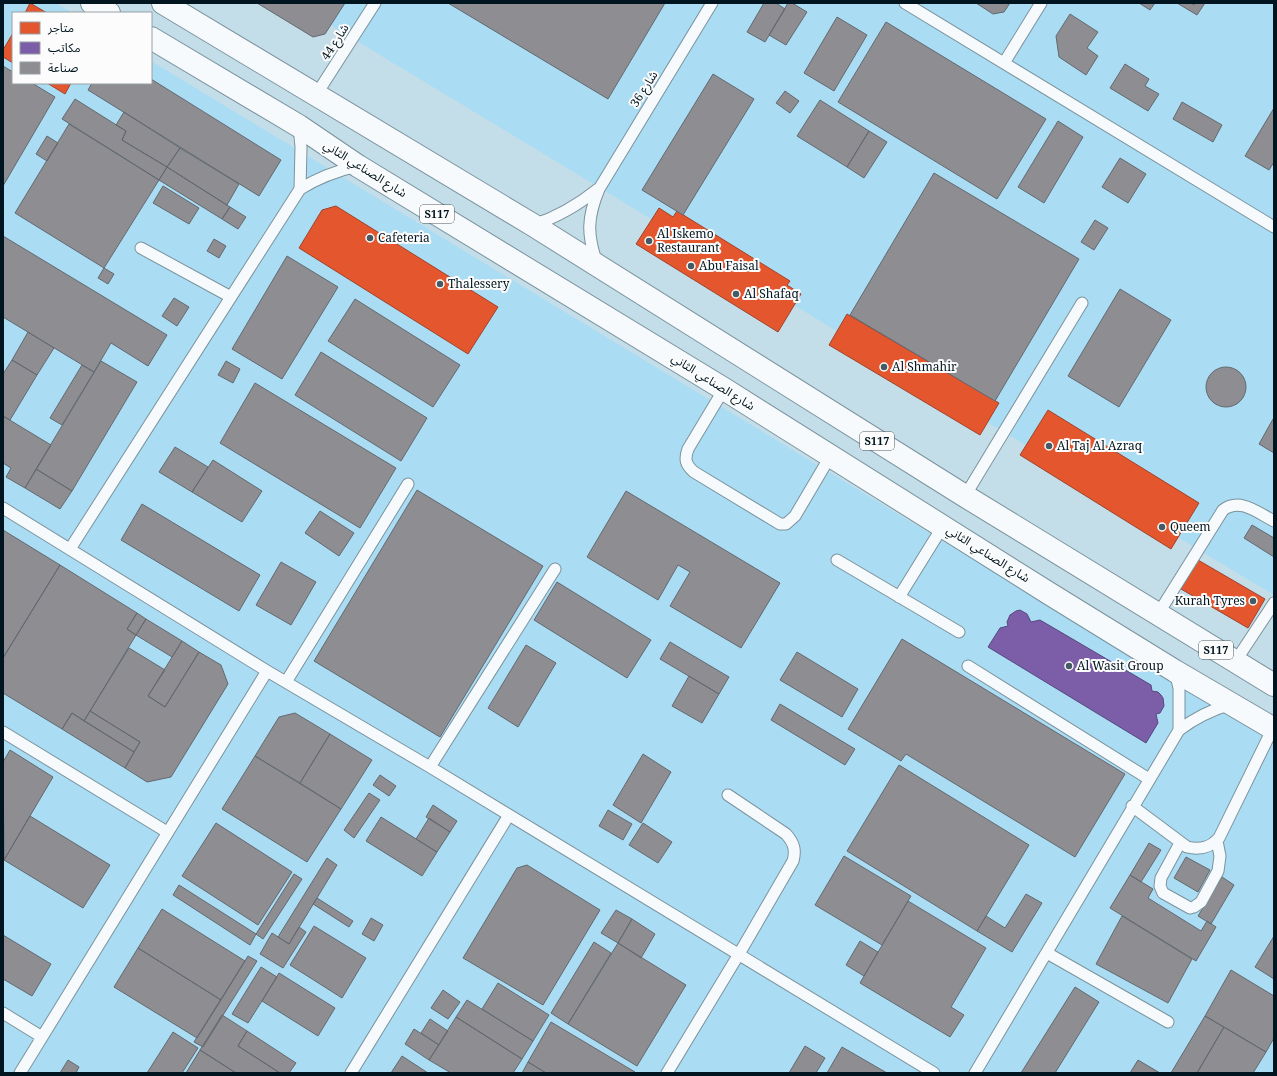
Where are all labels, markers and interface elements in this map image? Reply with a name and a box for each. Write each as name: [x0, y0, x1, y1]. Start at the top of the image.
legend: [12, 12, 152, 84]
text: متاجر: [47, 19, 74, 36]
street label: شارع 44: [317, 20, 353, 64]
text: مكاتب: [48, 39, 81, 56]
text: صناعة: [48, 59, 78, 76]
street label: شارع 36: [626, 67, 662, 111]
street label: شارع الصناعي الثاني: [319, 136, 410, 203]
road number: S117: [420, 205, 454, 223]
place label: Al Iskemo Restaurant: [657, 225, 719, 256]
place label: Cafeteria: [378, 229, 430, 246]
marker: Cafeteria: [365, 233, 375, 243]
marker: Al Iskemo Restaurant: [644, 236, 654, 246]
place label: Abu Faisal: [699, 257, 759, 274]
marker: Abu Faisal: [686, 261, 696, 271]
place label: Thalessery: [448, 275, 510, 292]
marker: Thalessery: [435, 279, 445, 289]
place label: Al Shafaq: [744, 285, 799, 302]
marker: Al Shafaq: [731, 289, 741, 299]
street label: شارع الصناعي الثاني: [667, 349, 758, 416]
place label: Al Shmahir: [892, 358, 957, 375]
marker: Al Shmahir: [879, 362, 889, 372]
road number: S117: [860, 432, 894, 450]
place label: Al Taj Al Azraq: [1057, 437, 1143, 454]
marker: Al Taj Al Azraq: [1044, 441, 1054, 451]
place label: Queem: [1170, 518, 1211, 535]
street label: شارع الصناعي الثاني: [942, 521, 1033, 588]
marker: Queem: [1157, 522, 1167, 532]
place label: Kurah Tyres: [1175, 592, 1245, 609]
marker: Kurah Tyres: [1248, 596, 1258, 606]
road number: S117: [1199, 641, 1233, 659]
place label: Al Wasit Group: [1077, 657, 1164, 674]
marker: Al Wasit Group: [1064, 661, 1074, 671]

